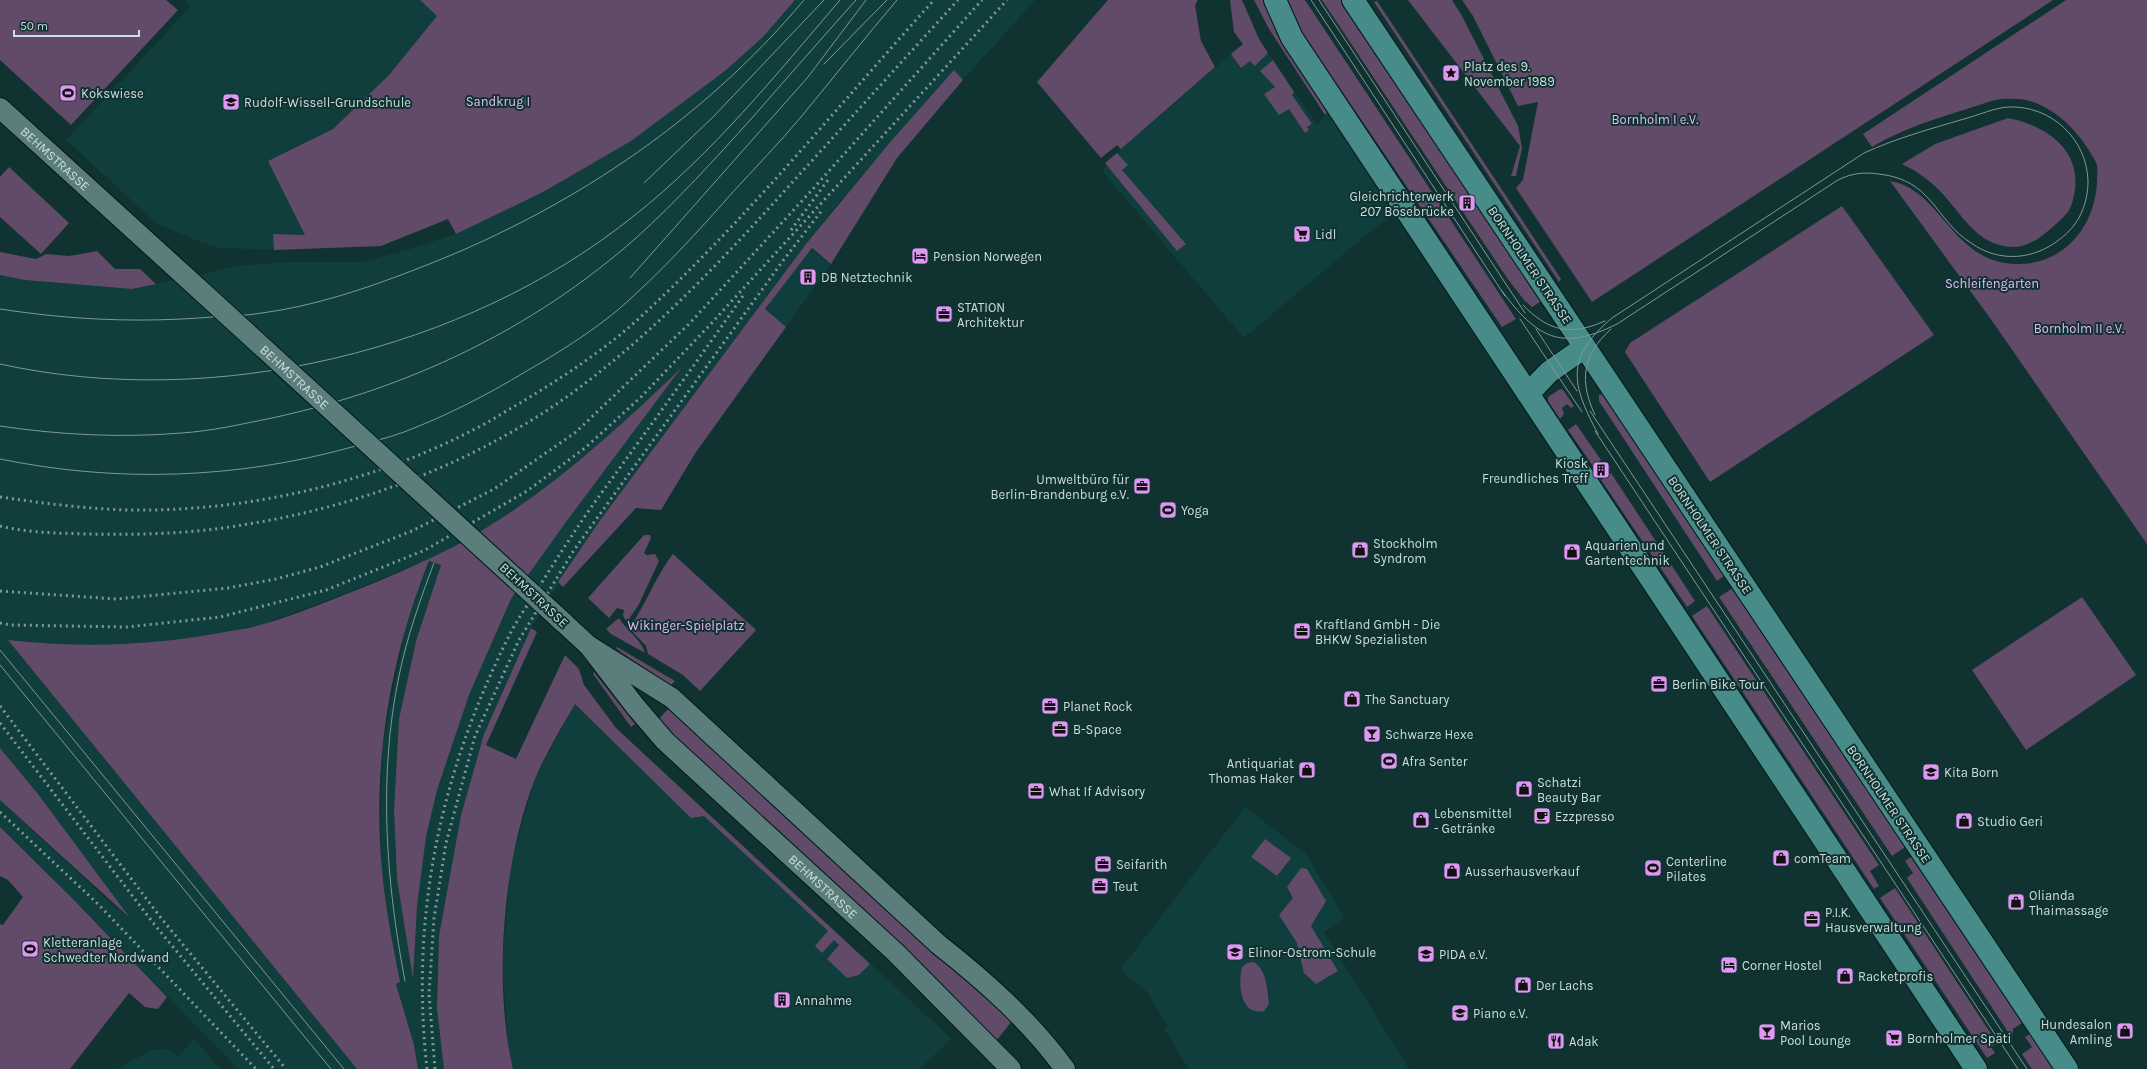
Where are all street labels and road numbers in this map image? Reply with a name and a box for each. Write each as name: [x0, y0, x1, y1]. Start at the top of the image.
street label: BEHMSTRASSE: [18, 123, 93, 194]
street label: BORNHOLMER STRASSE: [1485, 203, 1575, 327]
street label: BEHMSTRASSE: [257, 342, 332, 412]
street label: BORNHOLMER STRASSE: [1665, 473, 1755, 597]
street label: BEHMSTRASSE: [497, 560, 571, 630]
street label: BORNHOLMER STRASSE: [1844, 742, 1934, 866]
street label: BEHMSTRASSE: [786, 851, 861, 922]

